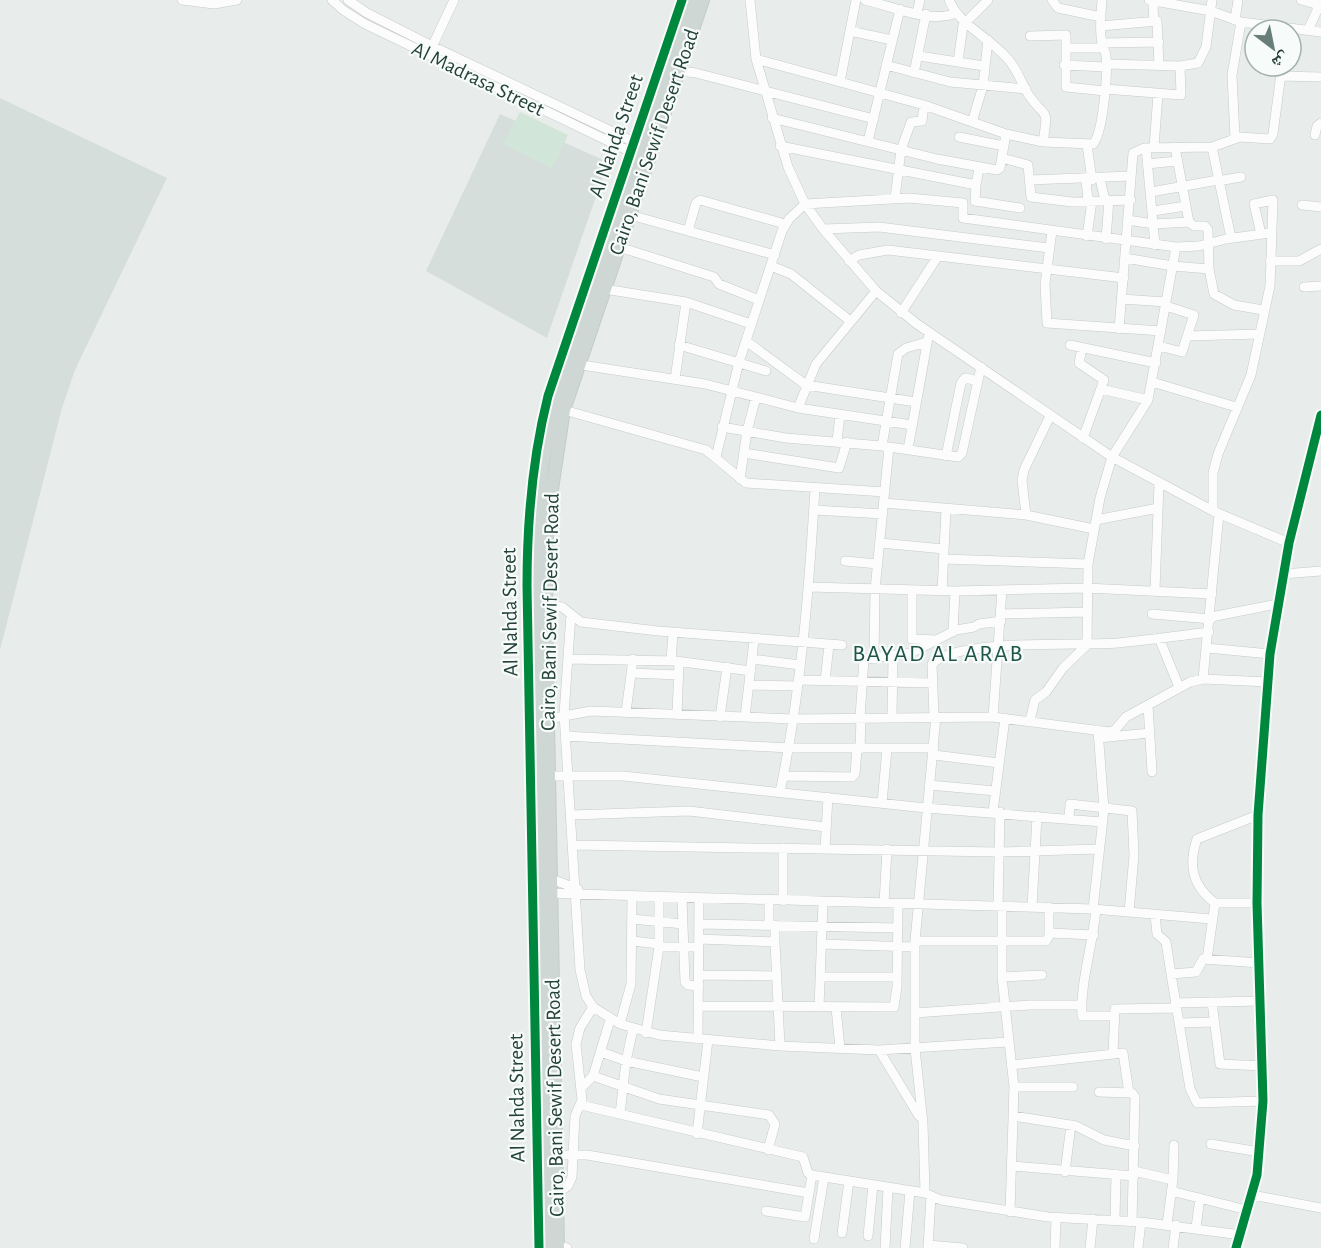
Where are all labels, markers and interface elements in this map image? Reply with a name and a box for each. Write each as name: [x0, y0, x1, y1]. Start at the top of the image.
north arrow: [1243, 18, 1303, 78]
street label: Cairo, Bani Sewif Desert Road: [605, 26, 703, 258]
street label: Al Madrasa Street: [409, 38, 548, 120]
text: ش: [1268, 48, 1292, 71]
street label: Al Nahda Street: [585, 71, 647, 200]
street label: Cairo, Bani Sewif Desert Road: [537, 493, 563, 731]
street label: Al Nahda Street: [498, 547, 522, 677]
district label: BAYAD AL ARAB: [852, 642, 1024, 666]
street label: Cairo, Bani Sewif Desert Road: [542, 979, 568, 1217]
street label: Al Nahda Street: [505, 1033, 529, 1163]

